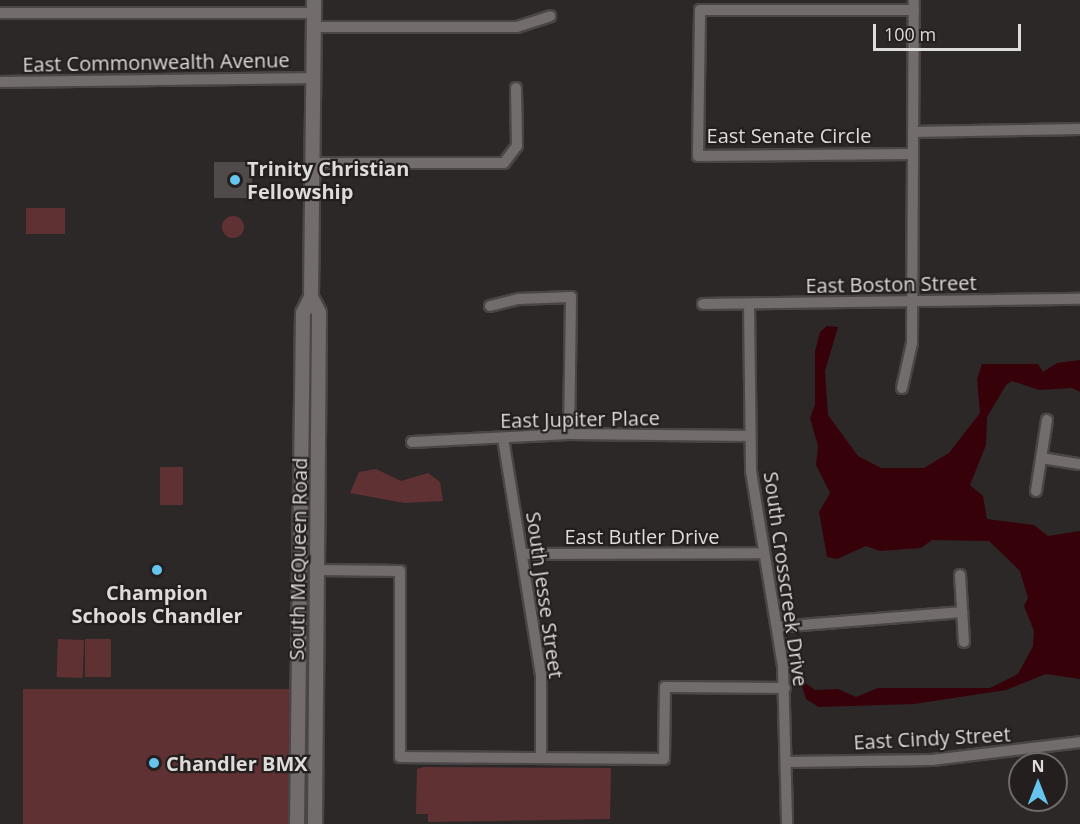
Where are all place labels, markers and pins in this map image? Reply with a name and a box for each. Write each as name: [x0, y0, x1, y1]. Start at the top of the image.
place label: Trinity Christian Fellowship: [247, 156, 409, 203]
marker: Trinity Christian Fellowship: [228, 173, 242, 187]
marker: Champion Schools Chandler: [150, 563, 164, 577]
place label: Champion Schools Chandler: [71, 580, 243, 627]
place label: Chandler BMX: [166, 751, 308, 775]
marker: Chandler BMX: [147, 756, 161, 770]

